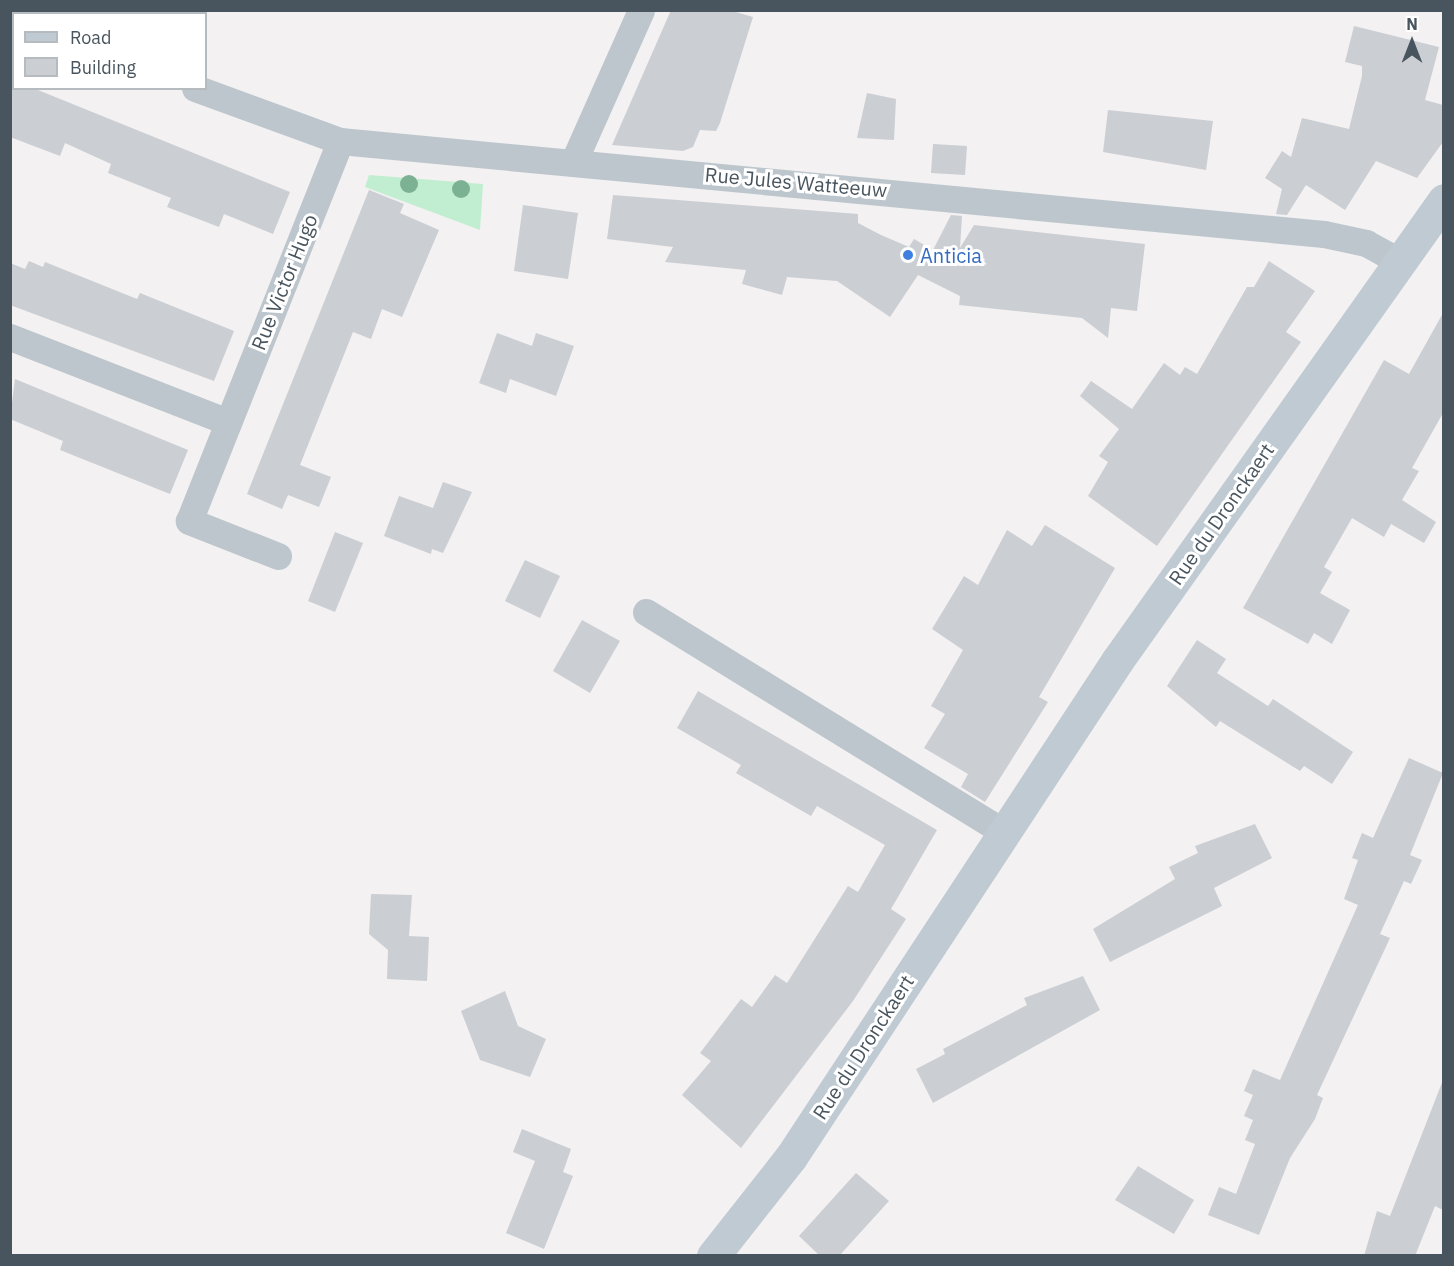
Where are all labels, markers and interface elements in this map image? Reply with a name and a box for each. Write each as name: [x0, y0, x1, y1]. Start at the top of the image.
legend: [12, 12, 207, 90]
north arrow: [1382, 12, 1442, 72]
text: N: [1406, 14, 1418, 34]
text: Road: [70, 26, 111, 49]
text: Building: [70, 56, 136, 79]
street label: Rue Jules Watteeuw: [704, 162, 888, 202]
street label: Rue Victor Hugo: [246, 211, 322, 353]
place label: Anticia: [920, 243, 982, 267]
marker: Anticia: [901, 248, 915, 262]
street label: Rue du Dronckaert: [1163, 439, 1279, 589]
street label: Rue du Dronckaert: [807, 970, 919, 1124]

